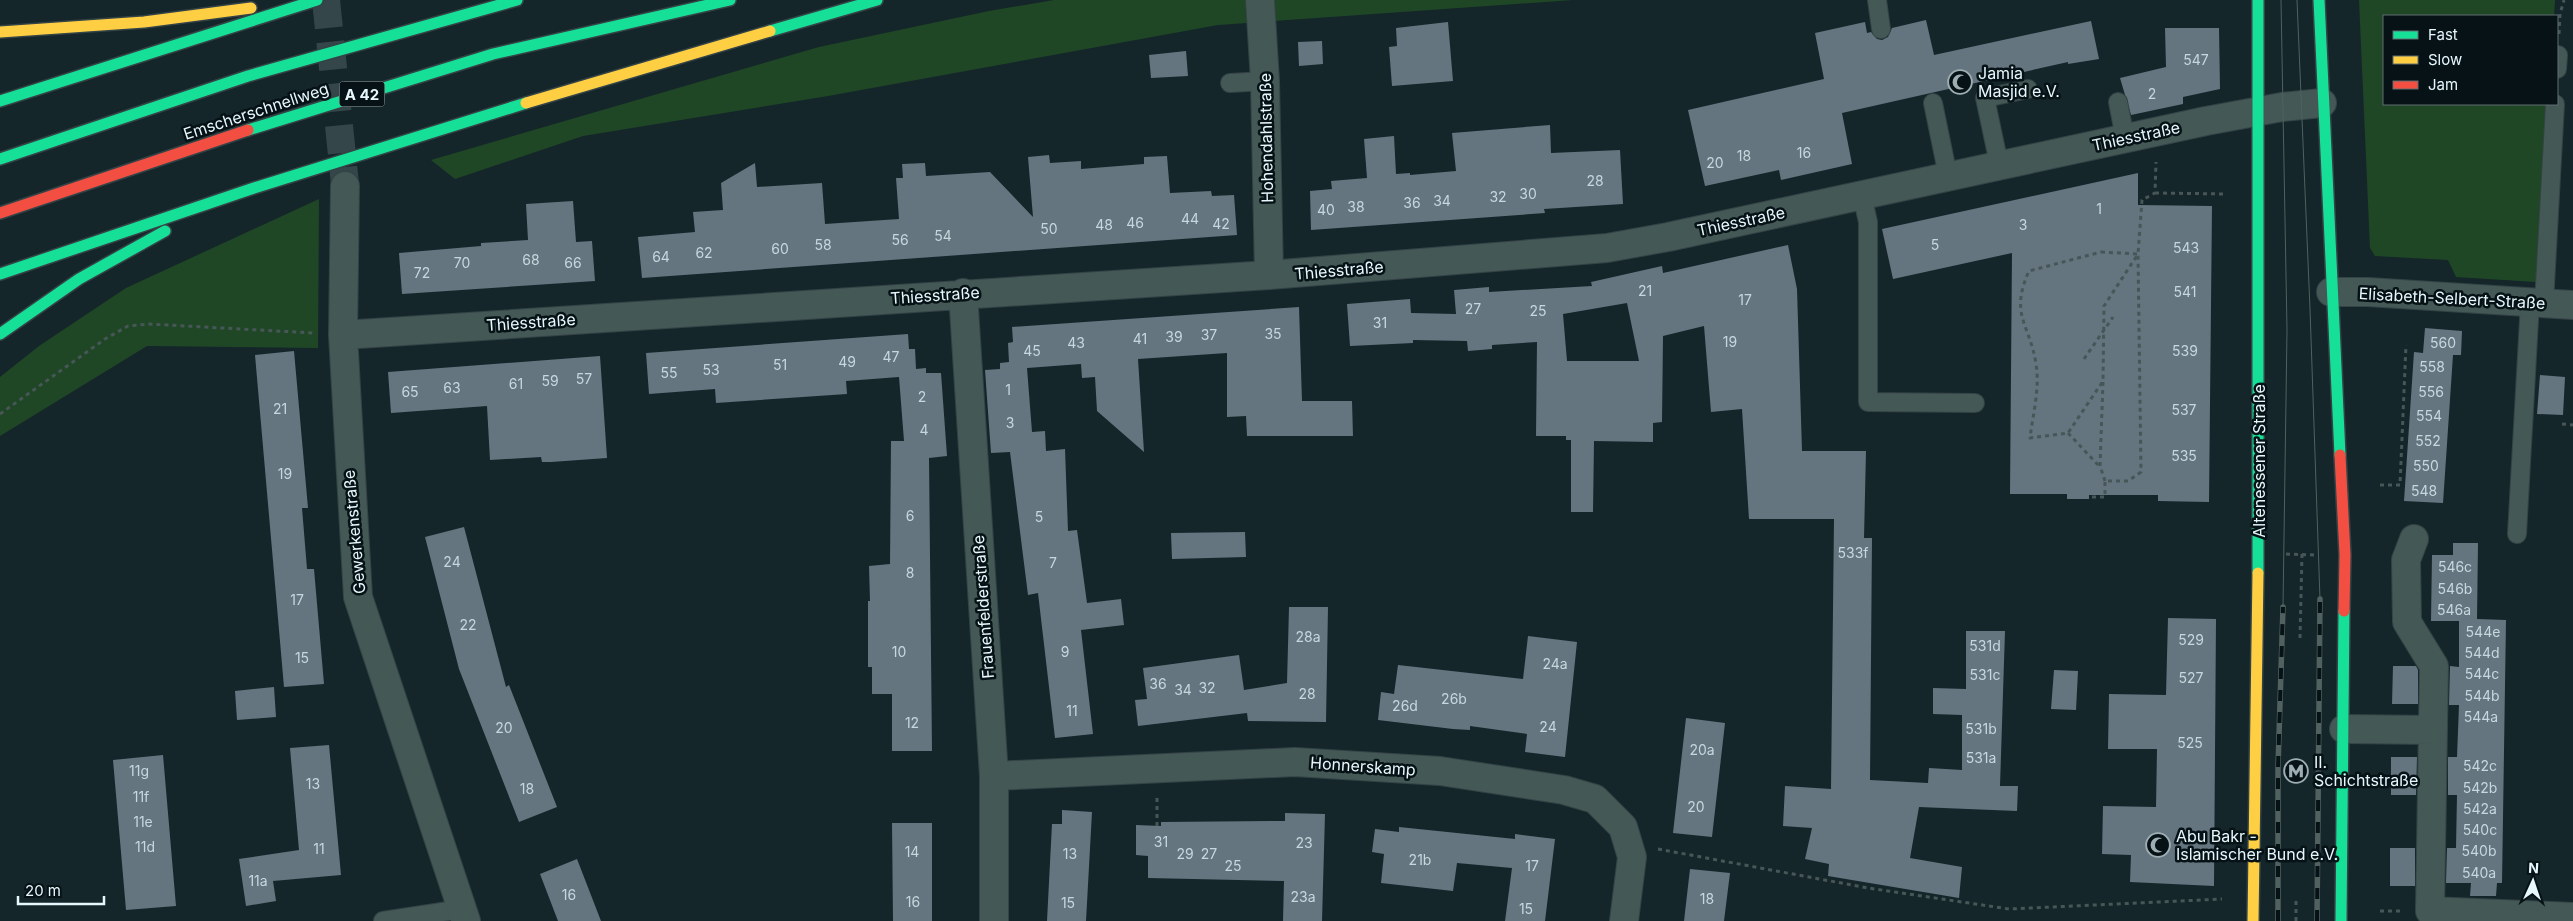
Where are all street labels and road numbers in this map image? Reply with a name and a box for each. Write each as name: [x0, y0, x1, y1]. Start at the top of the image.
street label: Hohendahlstraße: [1255, 73, 1277, 203]
street label: Emscherschnellweg: [181, 78, 331, 144]
road number: A 42: [340, 82, 384, 106]
street label: Thiesstraße: [2090, 117, 2182, 155]
street label: Thiesstraße: [1695, 202, 1787, 240]
street label: Thiesstraße: [1294, 256, 1384, 284]
street label: Thiesstraße: [890, 282, 980, 308]
street label: Elisabeth-Selbert-Straße: [2358, 283, 2546, 313]
street label: Thiesstraße: [486, 309, 576, 335]
street label: Altenessener Straße: [2249, 384, 2269, 538]
street label: Gewerkenstraße: [339, 469, 369, 595]
street label: Frauenfelderstraße: [968, 535, 998, 679]
street label: Honnerskamp: [1310, 752, 1416, 780]

